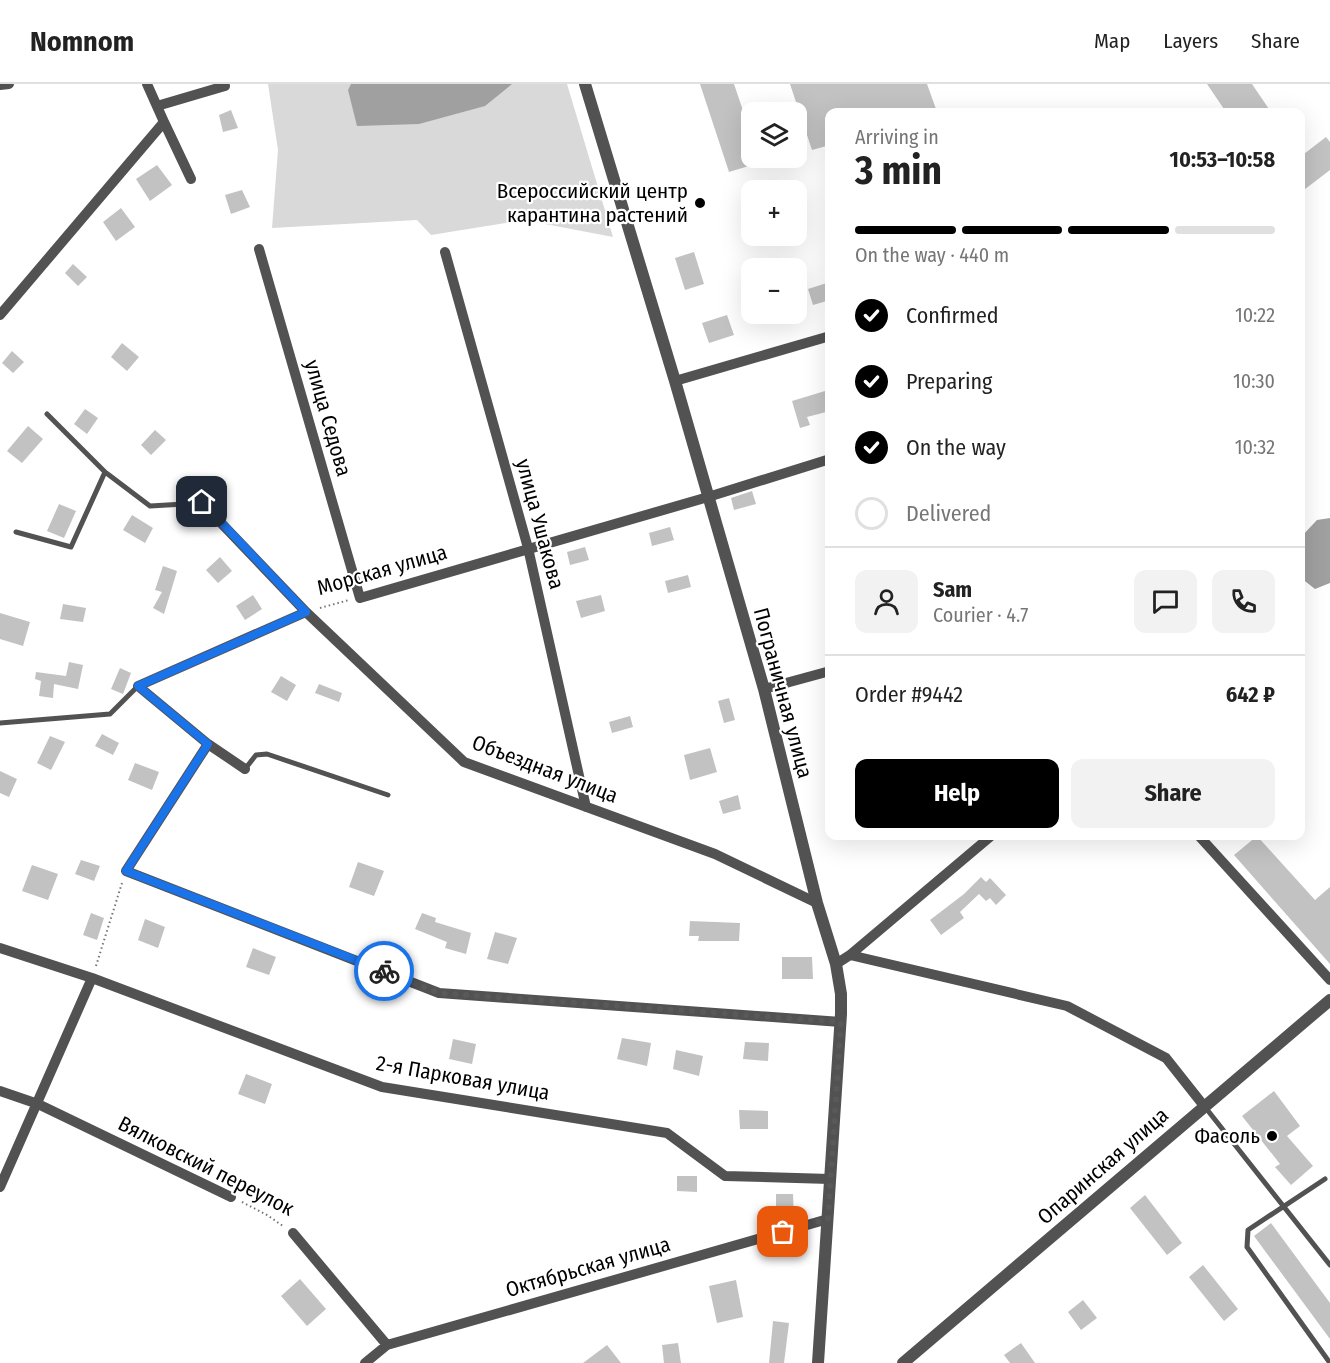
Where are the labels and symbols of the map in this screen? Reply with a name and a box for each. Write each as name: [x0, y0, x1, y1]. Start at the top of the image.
place label: Всероссийский центр карантина растений: [497, 178, 688, 228]
marker: Всероссийский центр карантина растений: [693, 196, 707, 210]
street label: улица Седова: [299, 357, 357, 479]
street label: улица Ушакова: [510, 456, 570, 592]
pin: [176, 476, 227, 527]
street label: Морская улица: [314, 539, 450, 601]
street label: Пограничная улица: [748, 605, 818, 781]
street label: Объездная улица: [468, 729, 622, 809]
courier: [354, 941, 414, 1001]
street label: 2-я Парковая улица: [374, 1050, 552, 1106]
street label: Опаринская улица: [1032, 1102, 1174, 1230]
street label: Вялковский переулок: [114, 1110, 298, 1222]
place label: Фасоль: [1195, 1123, 1260, 1149]
marker: Фасоль: [1265, 1129, 1279, 1143]
pin: [757, 1206, 808, 1257]
street label: Октябрьская улица: [503, 1231, 673, 1303]

